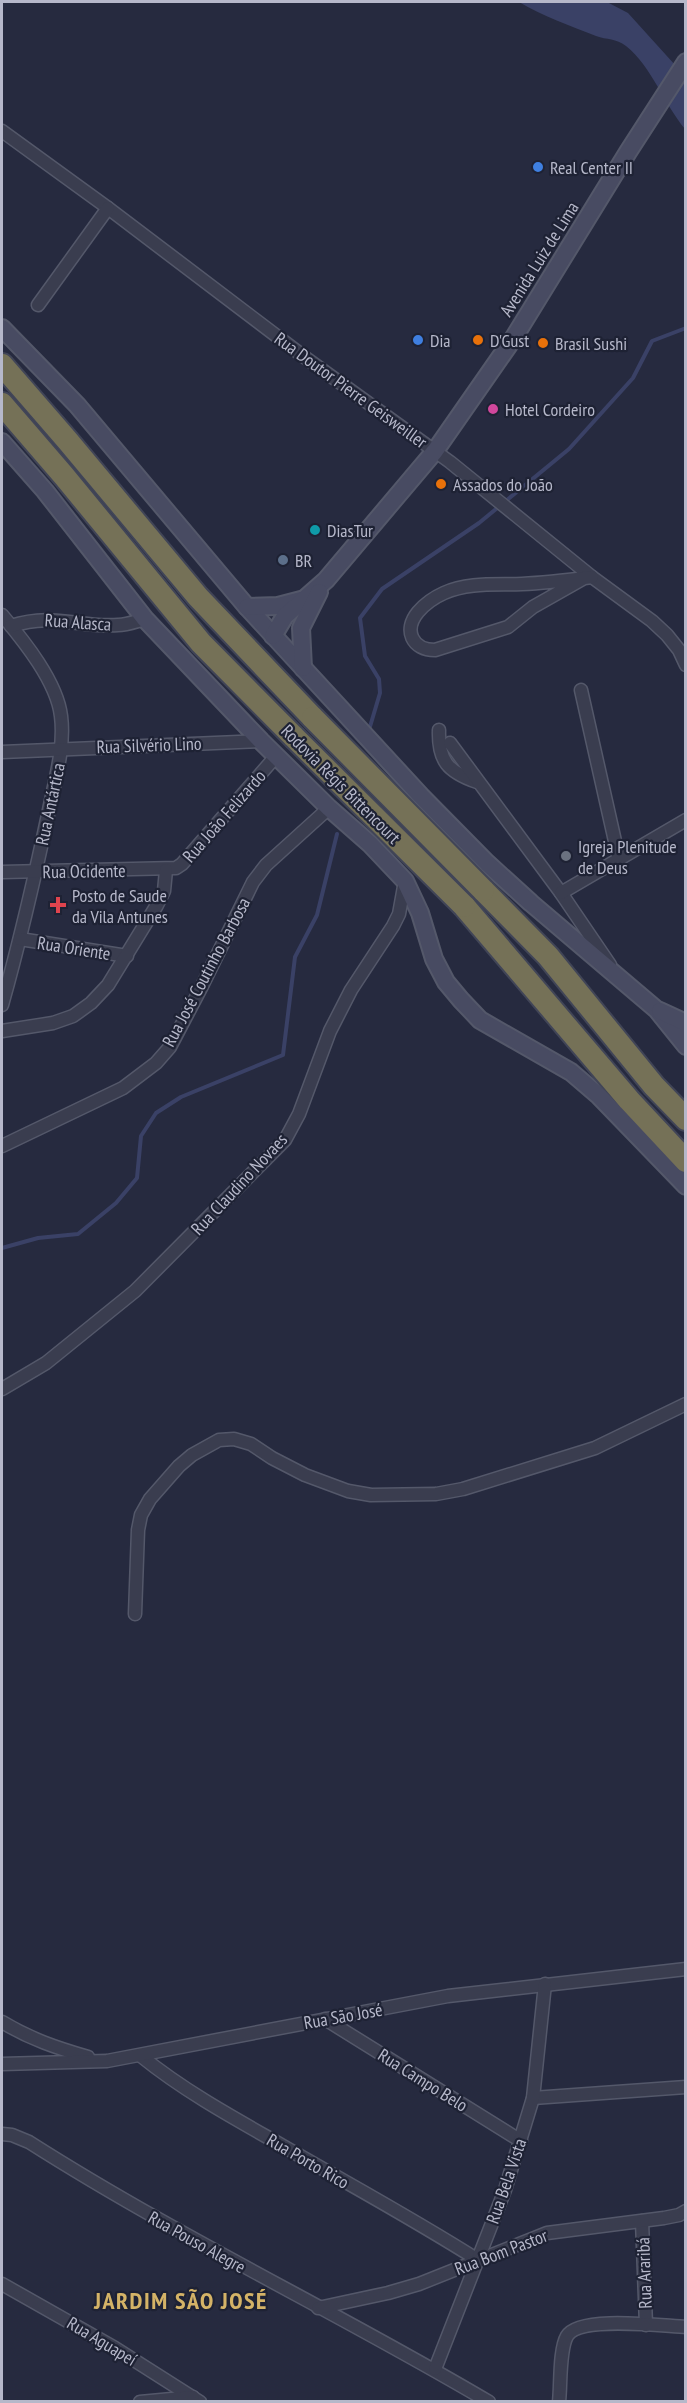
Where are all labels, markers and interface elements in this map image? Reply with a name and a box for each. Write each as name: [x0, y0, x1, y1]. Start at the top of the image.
place label: Real Center II: [550, 156, 633, 179]
marker: Real Center II: [531, 160, 545, 174]
street label: Avenida Luiz de Lima: [495, 197, 583, 321]
street label: Rua Doutor Pierre Geisweiller: [270, 327, 432, 453]
place label: Dia: [430, 329, 451, 352]
place label: D'Gust: [490, 329, 529, 352]
place label: Brasil Sushi: [555, 332, 627, 355]
marker: Dia: [411, 333, 425, 347]
marker: D'Gust: [471, 333, 485, 347]
marker: Brasil Sushi: [536, 336, 550, 350]
place label: Hotel Cordeiro: [505, 398, 595, 421]
marker: Hotel Cordeiro: [486, 402, 500, 416]
place label: Assados do João: [453, 473, 553, 496]
marker: Assados do João: [434, 477, 448, 491]
place label: DiasTur: [327, 519, 373, 542]
marker: DiasTur: [308, 523, 322, 537]
place label: BR: [295, 549, 312, 572]
marker: BR: [276, 553, 290, 567]
street label: Rua Alasca: [44, 608, 112, 636]
street label: Rodovia Régis Bittencourt: [277, 720, 405, 848]
street label: Rua Silvério Lino: [96, 732, 202, 758]
street label: Rua Antártica: [30, 761, 70, 847]
street label: Rua João Felizardo: [177, 765, 271, 867]
place label: Igreja Plenitude de Deus: [578, 835, 677, 879]
marker: Igreja Plenitude de Deus: [559, 849, 573, 863]
street label: Rua Ocidente: [42, 859, 126, 883]
place label: Posto de Saude da Vila Antunes: [72, 884, 168, 928]
street label: Rua José Coutinho Barbosa: [157, 893, 255, 1051]
marker: Posto de Saude da Vila Antunes: [49, 896, 67, 914]
street label: Rua Oriente: [36, 931, 112, 965]
street label: Rua Claudino Novaes: [186, 1128, 292, 1240]
street label: Rua São José: [302, 1998, 384, 2034]
street label: Rua Campo Belo: [374, 2043, 472, 2117]
street label: Rua Porto Rico: [263, 2128, 353, 2194]
street label: Rua Bela Vista: [481, 2135, 531, 2227]
street label: Rua Pouso Alegre: [144, 2206, 250, 2278]
street label: Rua Bom Pastor: [451, 2224, 551, 2280]
street label: Rua Araribá: [631, 2237, 657, 2309]
district label: JARDIM SÃO JOSÉ: [93, 2285, 268, 2316]
street label: Rua Aguapeí: [63, 2311, 141, 2371]

